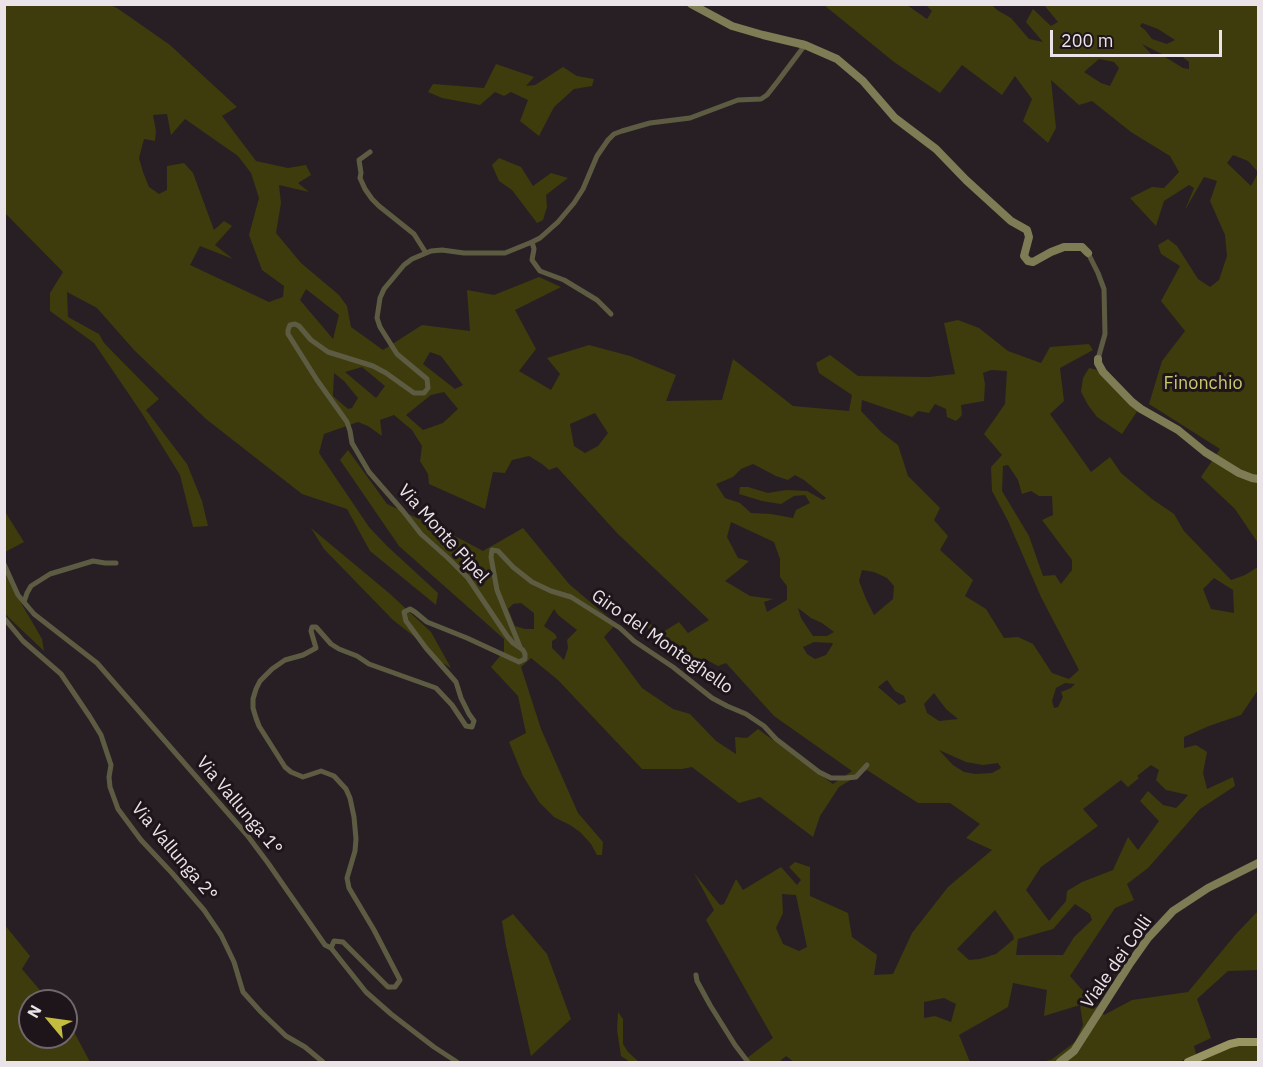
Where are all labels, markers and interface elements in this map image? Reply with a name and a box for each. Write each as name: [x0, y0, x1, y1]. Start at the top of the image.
scale bar: [1053, 18, 1226, 56]
text: 200 m: [1061, 29, 1113, 52]
park label: Finonchio: [1164, 373, 1242, 395]
street label: Via Monte Pipel: [393, 480, 493, 588]
street label: Giro del Monteghello: [587, 585, 737, 699]
street label: Via Vallunga 1°: [192, 752, 286, 860]
street label: Via Vallunga 2°: [127, 798, 221, 906]
street label: Viale dei Colli: [1077, 911, 1157, 1013]
north arrow: [18, 989, 78, 1049]
text: N: [22, 1001, 46, 1021]

